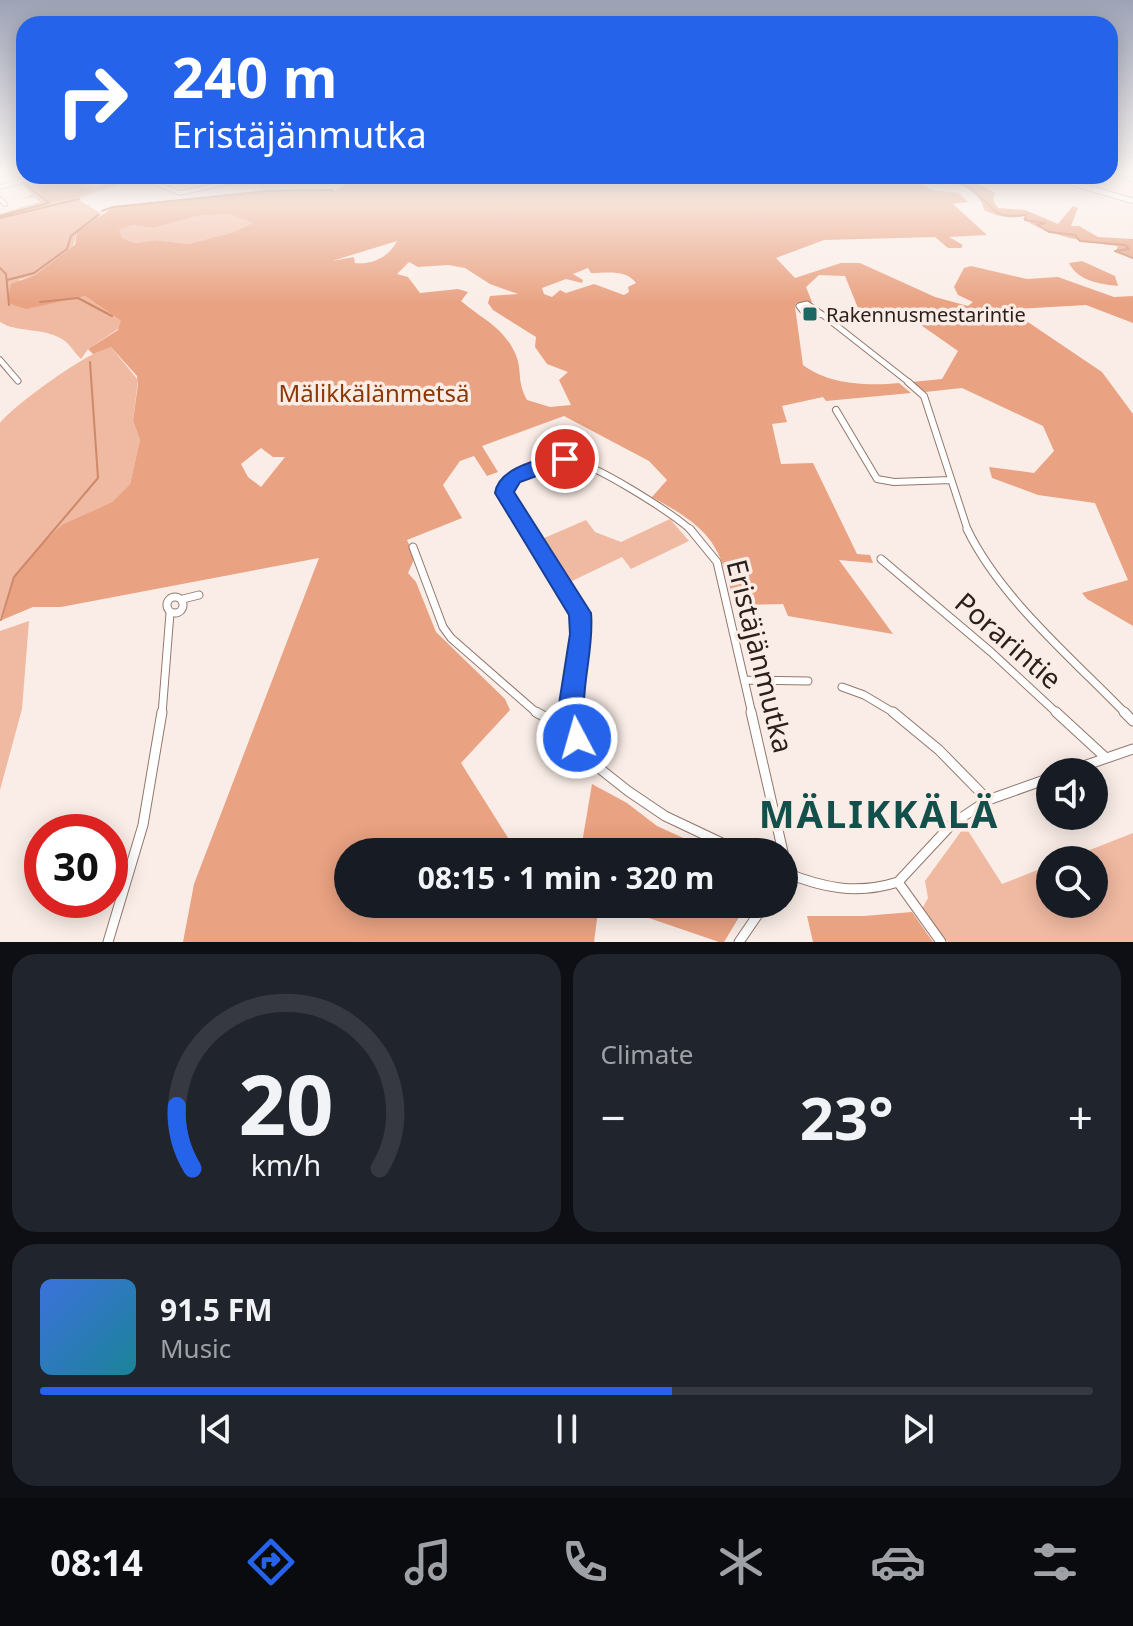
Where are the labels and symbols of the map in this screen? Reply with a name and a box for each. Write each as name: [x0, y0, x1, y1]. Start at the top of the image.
place label: Rakennusmestarintie: [826, 301, 1026, 328]
marker: Rakennusmestarintie: [801, 305, 819, 323]
park label: Mälikkälänmetsä: [279, 376, 469, 409]
pin: [531, 425, 599, 493]
street label: Eristäjänmutka: [719, 555, 803, 757]
street label: Porarintie: [948, 583, 1070, 697]
position arrow: [535, 696, 619, 780]
district label: MÄLIKKÄLÄ: [759, 787, 999, 839]
speed limit sign: 30: [24, 814, 128, 918]

